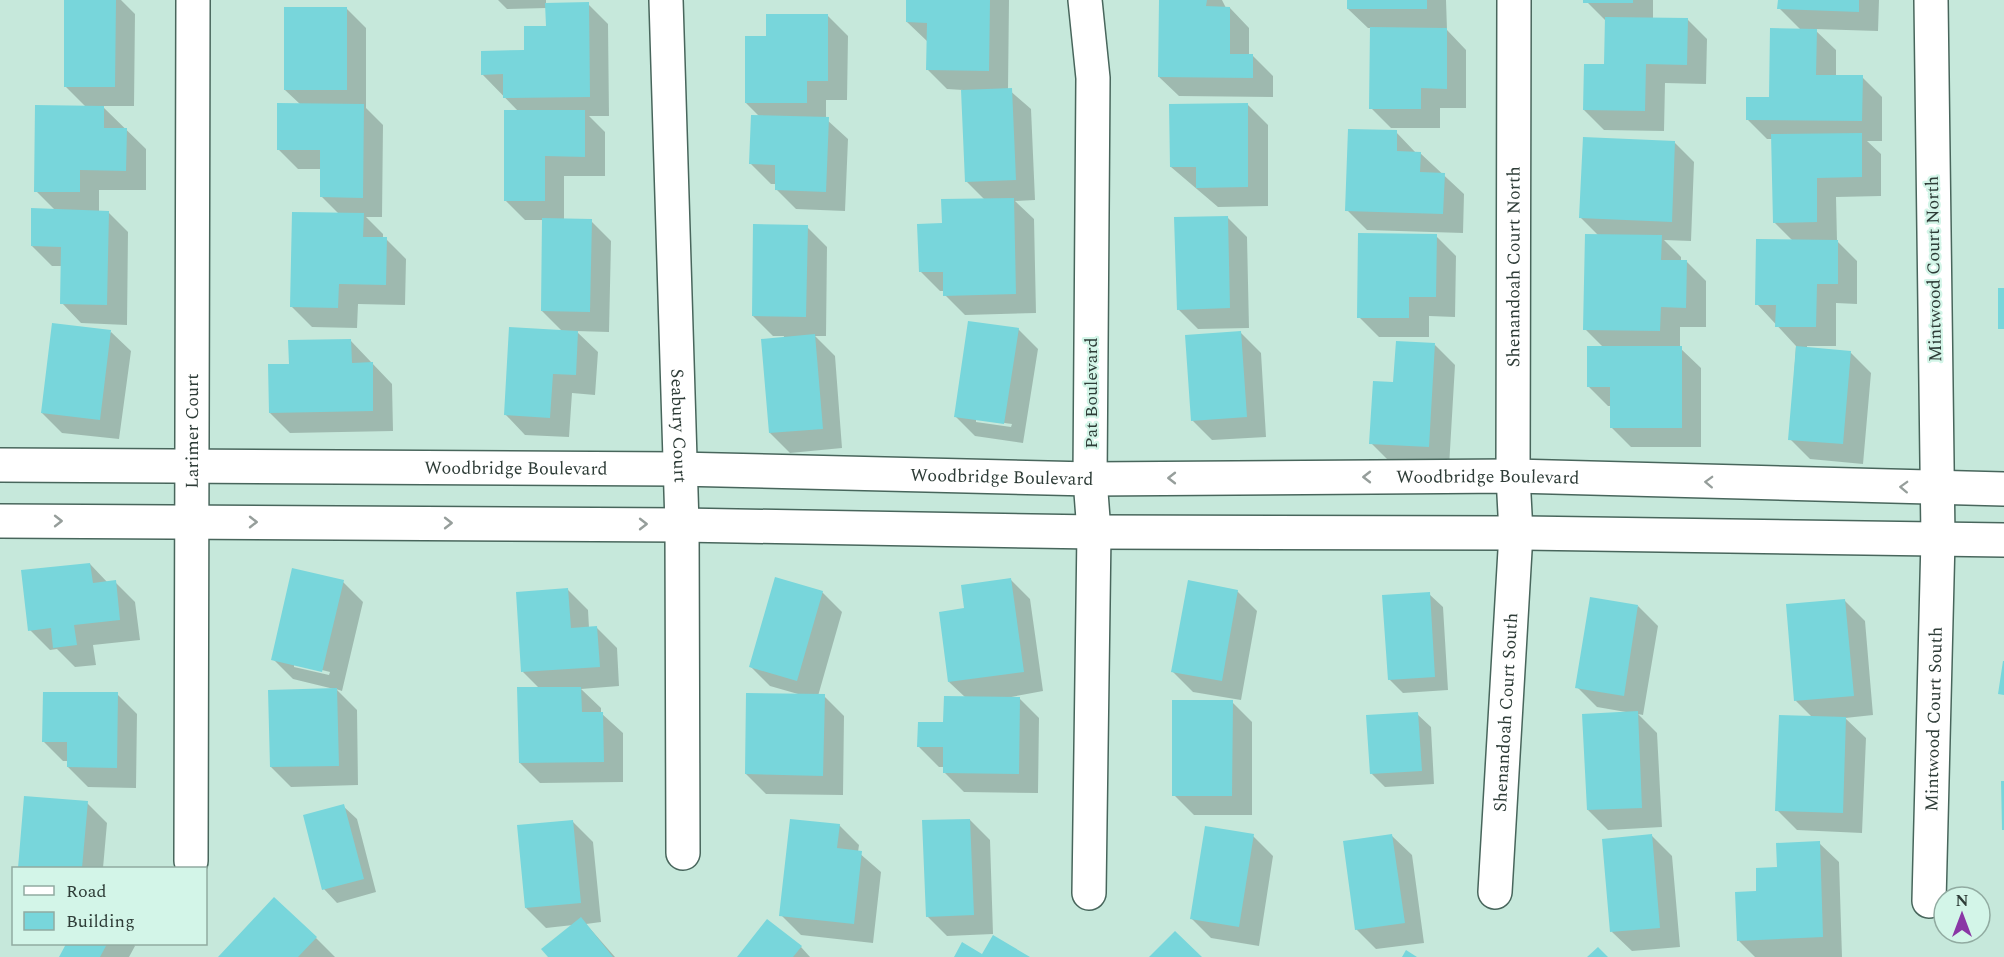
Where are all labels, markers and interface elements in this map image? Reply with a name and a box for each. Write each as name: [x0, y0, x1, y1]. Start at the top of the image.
street label: Shenandoah Court North: [1500, 166, 1527, 367]
street label: Mintwood Court North: [1919, 176, 1949, 362]
street label: Pat Boulevard: [1078, 337, 1105, 449]
street label: Seabury Court: [664, 368, 694, 483]
street label: Larimer Court: [178, 373, 206, 489]
street label: Woodbridge Boulevard: [424, 454, 608, 482]
street label: Woodbridge Boulevard: [910, 461, 1094, 493]
street label: Woodbridge Boulevard: [1396, 462, 1580, 491]
one-way arrow: [1362, 471, 1371, 483]
one-way arrow: [1167, 472, 1176, 484]
one-way arrow: [1704, 475, 1713, 488]
one-way arrow: [1899, 481, 1908, 494]
one-way arrow: [54, 515, 63, 527]
one-way arrow: [249, 516, 258, 528]
one-way arrow: [444, 517, 453, 529]
one-way arrow: [639, 518, 648, 530]
street label: Shenandoah Court South: [1486, 612, 1525, 813]
street label: Mintwood Court South: [1918, 626, 1949, 812]
legend: [12, 867, 207, 945]
text: Road: [66, 878, 107, 905]
north arrow: [1932, 885, 1992, 945]
text: N: [1955, 889, 1969, 913]
text: Building: [66, 908, 135, 935]

